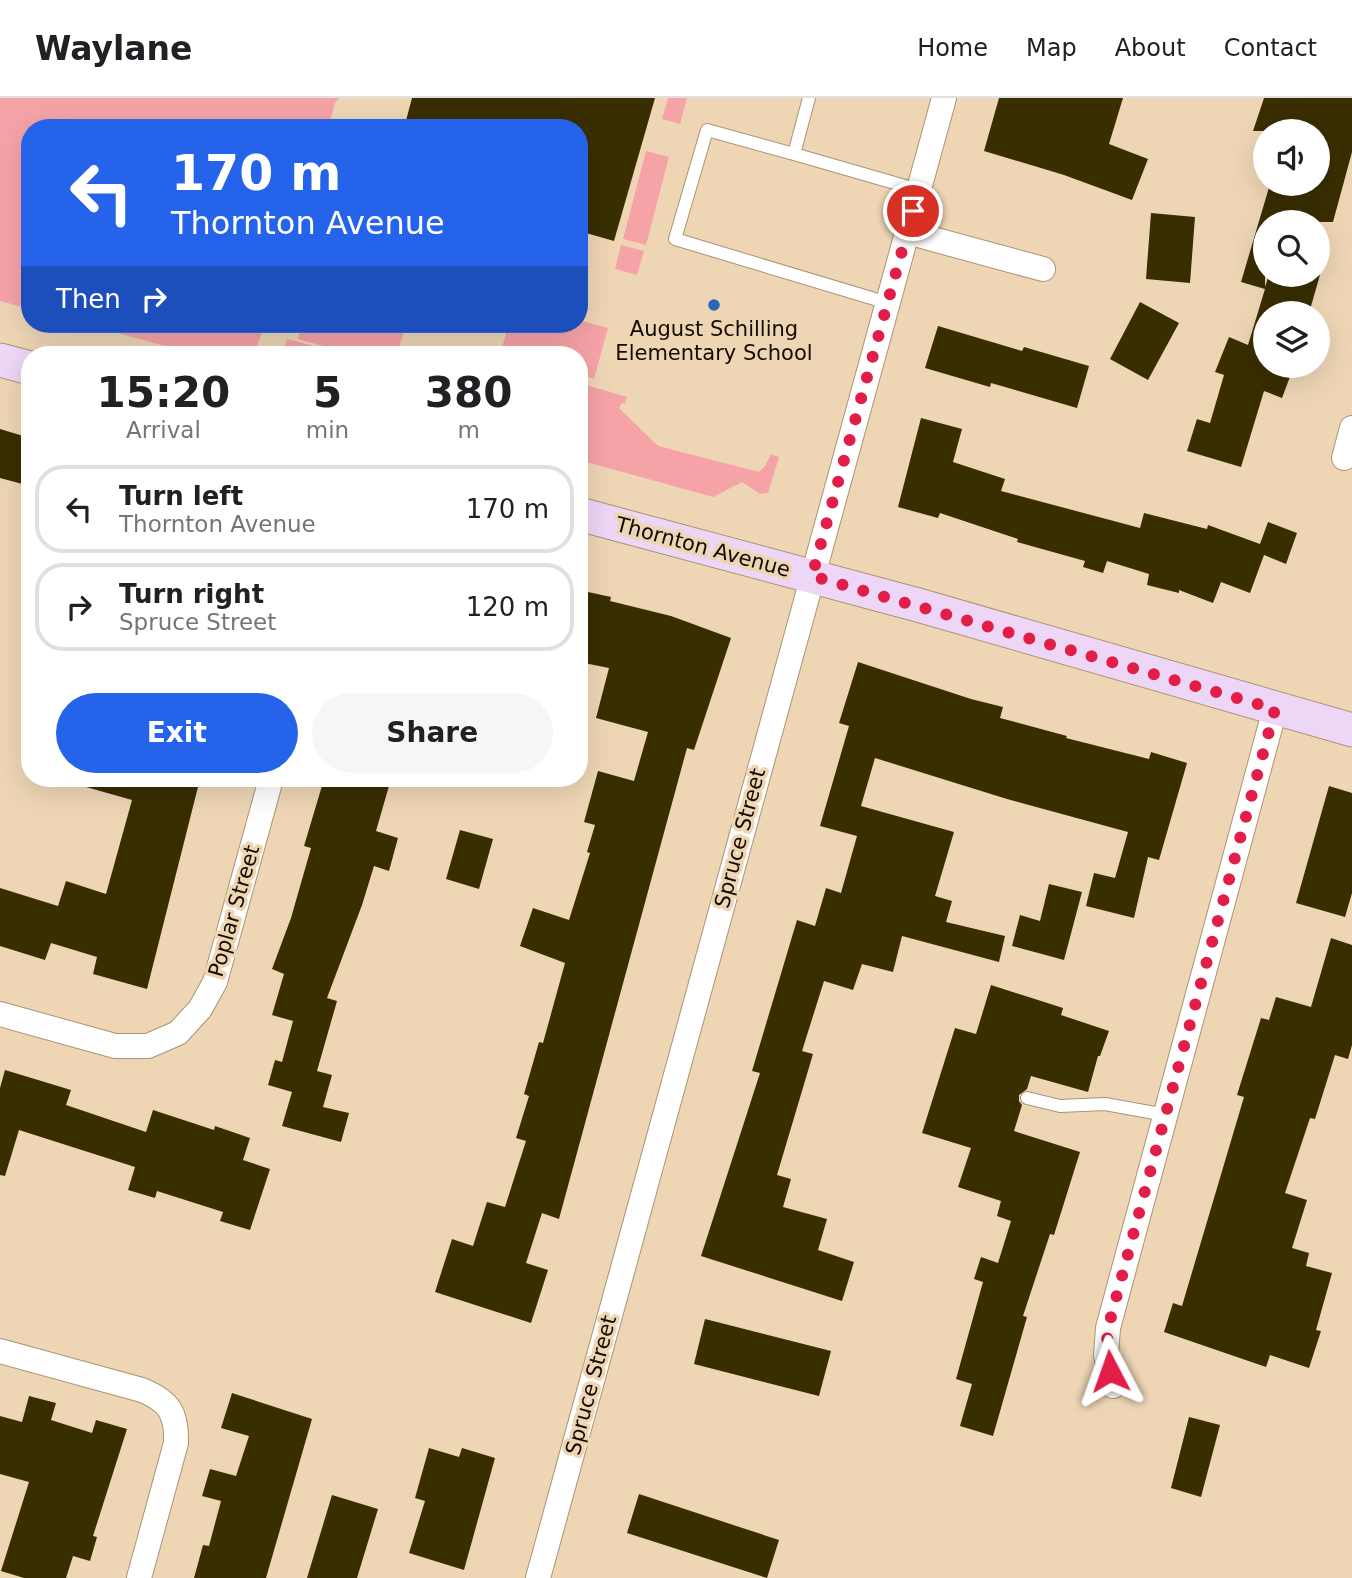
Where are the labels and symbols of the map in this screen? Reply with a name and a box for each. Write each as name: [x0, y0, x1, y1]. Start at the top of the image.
pin: [883, 181, 943, 241]
marker: August Schilling Elementary School: [706, 297, 722, 313]
place label: August Schilling Elementary School: [615, 317, 813, 365]
street label: Thornton Avenue: [612, 512, 793, 582]
street label: Spruce Street: [710, 766, 770, 910]
street label: Poplar Street: [204, 842, 264, 980]
street label: Spruce Street: [561, 1313, 621, 1457]
position arrow: [1073, 1334, 1147, 1408]

